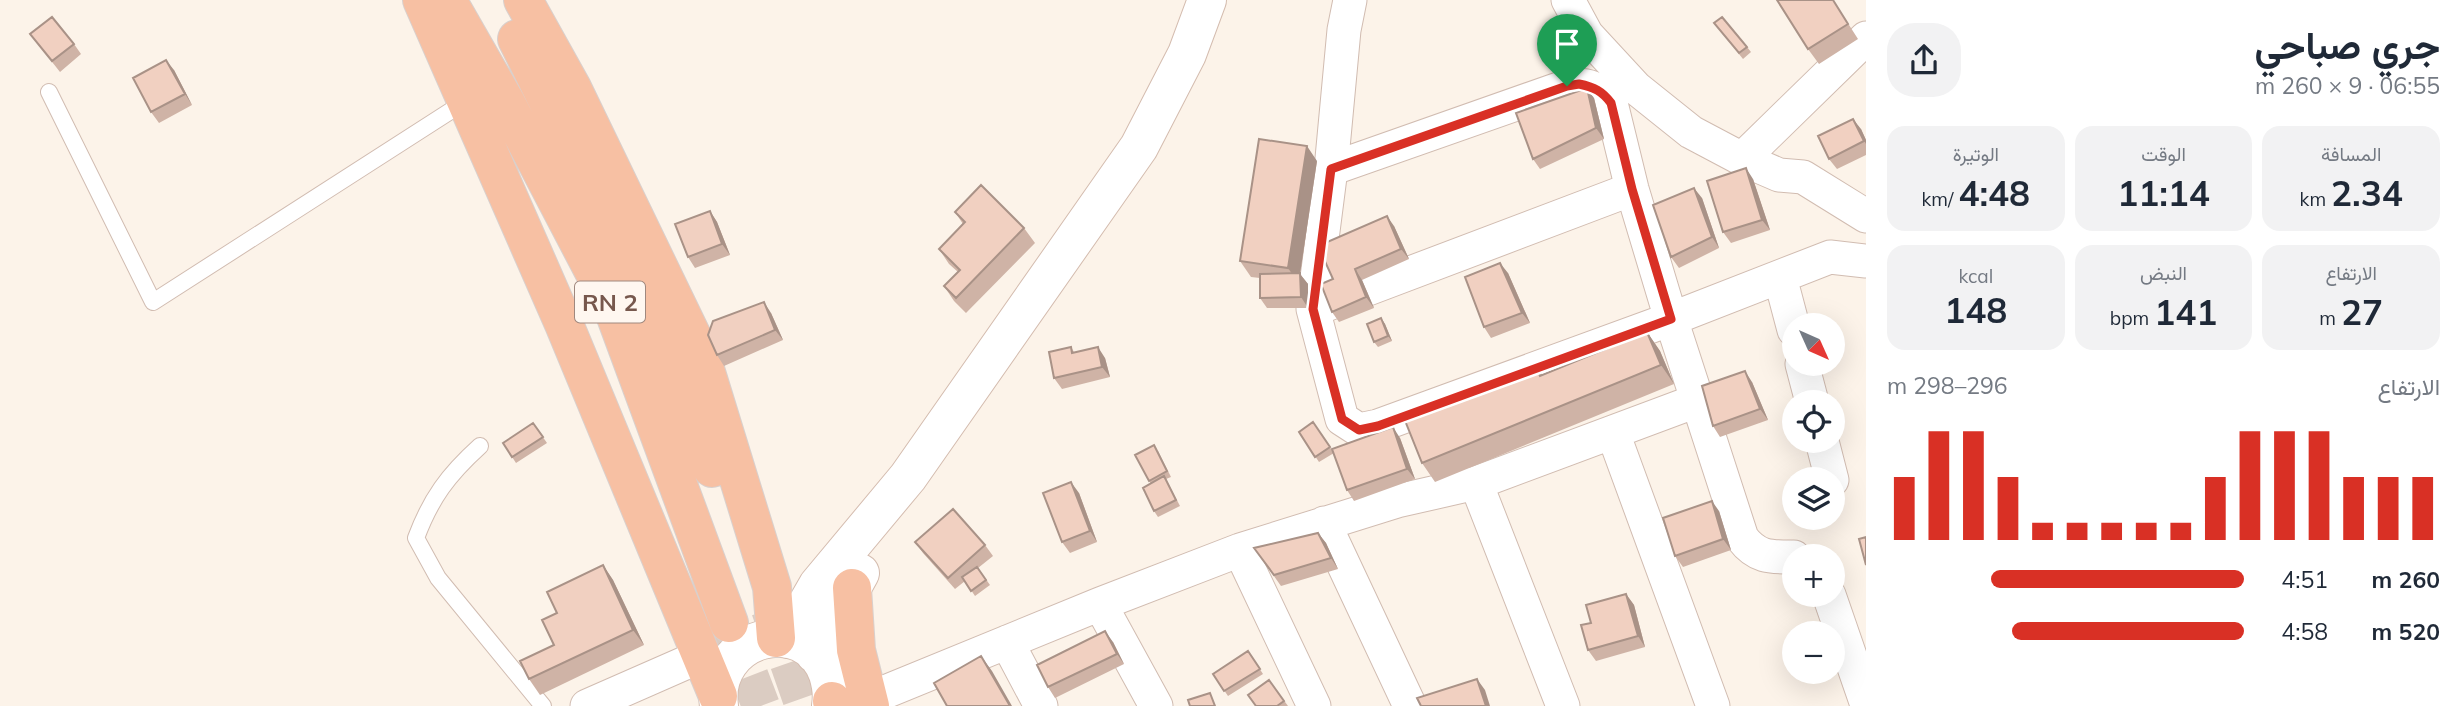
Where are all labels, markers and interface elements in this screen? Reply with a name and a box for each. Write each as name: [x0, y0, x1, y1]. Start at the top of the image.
pin: [1537, 14, 1597, 86]
text: جري صباحي: [2255, 21, 2440, 69]
button: share: [1887, 23, 1961, 97]
icon: arrive: [1548, 25, 1586, 63]
text: 06:55 · 9 × 260 m: [2255, 71, 2440, 100]
text: الوتيرة: [1953, 142, 1999, 166]
text: الوقت: [2141, 142, 2186, 166]
text: المسافة: [2321, 142, 2381, 166]
text: 4:48: [1958, 171, 2030, 215]
text: 11:14: [2117, 171, 2210, 215]
text: 2.34: [2331, 171, 2403, 215]
text: /km: [1922, 187, 1958, 211]
text: km: [2300, 187, 2331, 211]
text: النبض: [2140, 261, 2187, 285]
text: الارتفاع: [2325, 261, 2377, 285]
text: kcal: [1958, 264, 1993, 288]
road number: RN 2: [575, 282, 645, 323]
text: 148: [1944, 288, 2007, 332]
text: 141: [2154, 290, 2217, 334]
text: 27: [2341, 290, 2383, 334]
text: bpm: [2110, 306, 2154, 330]
text: m: [2319, 306, 2341, 330]
north arrow: [1782, 313, 1844, 376]
map controls: [1782, 313, 1845, 684]
text: 296–298 m: [1887, 371, 2008, 400]
text: الارتفاع: [2378, 372, 2440, 401]
button: locate: [1782, 390, 1845, 453]
button: layers: [1782, 467, 1845, 530]
button: +: [1782, 544, 1845, 607]
text: 4:51: [2281, 565, 2328, 594]
text: 260 m: [2372, 565, 2440, 594]
text: 4:58: [2281, 617, 2328, 646]
text: 520 m: [2372, 617, 2440, 646]
button: −: [1782, 621, 1845, 684]

